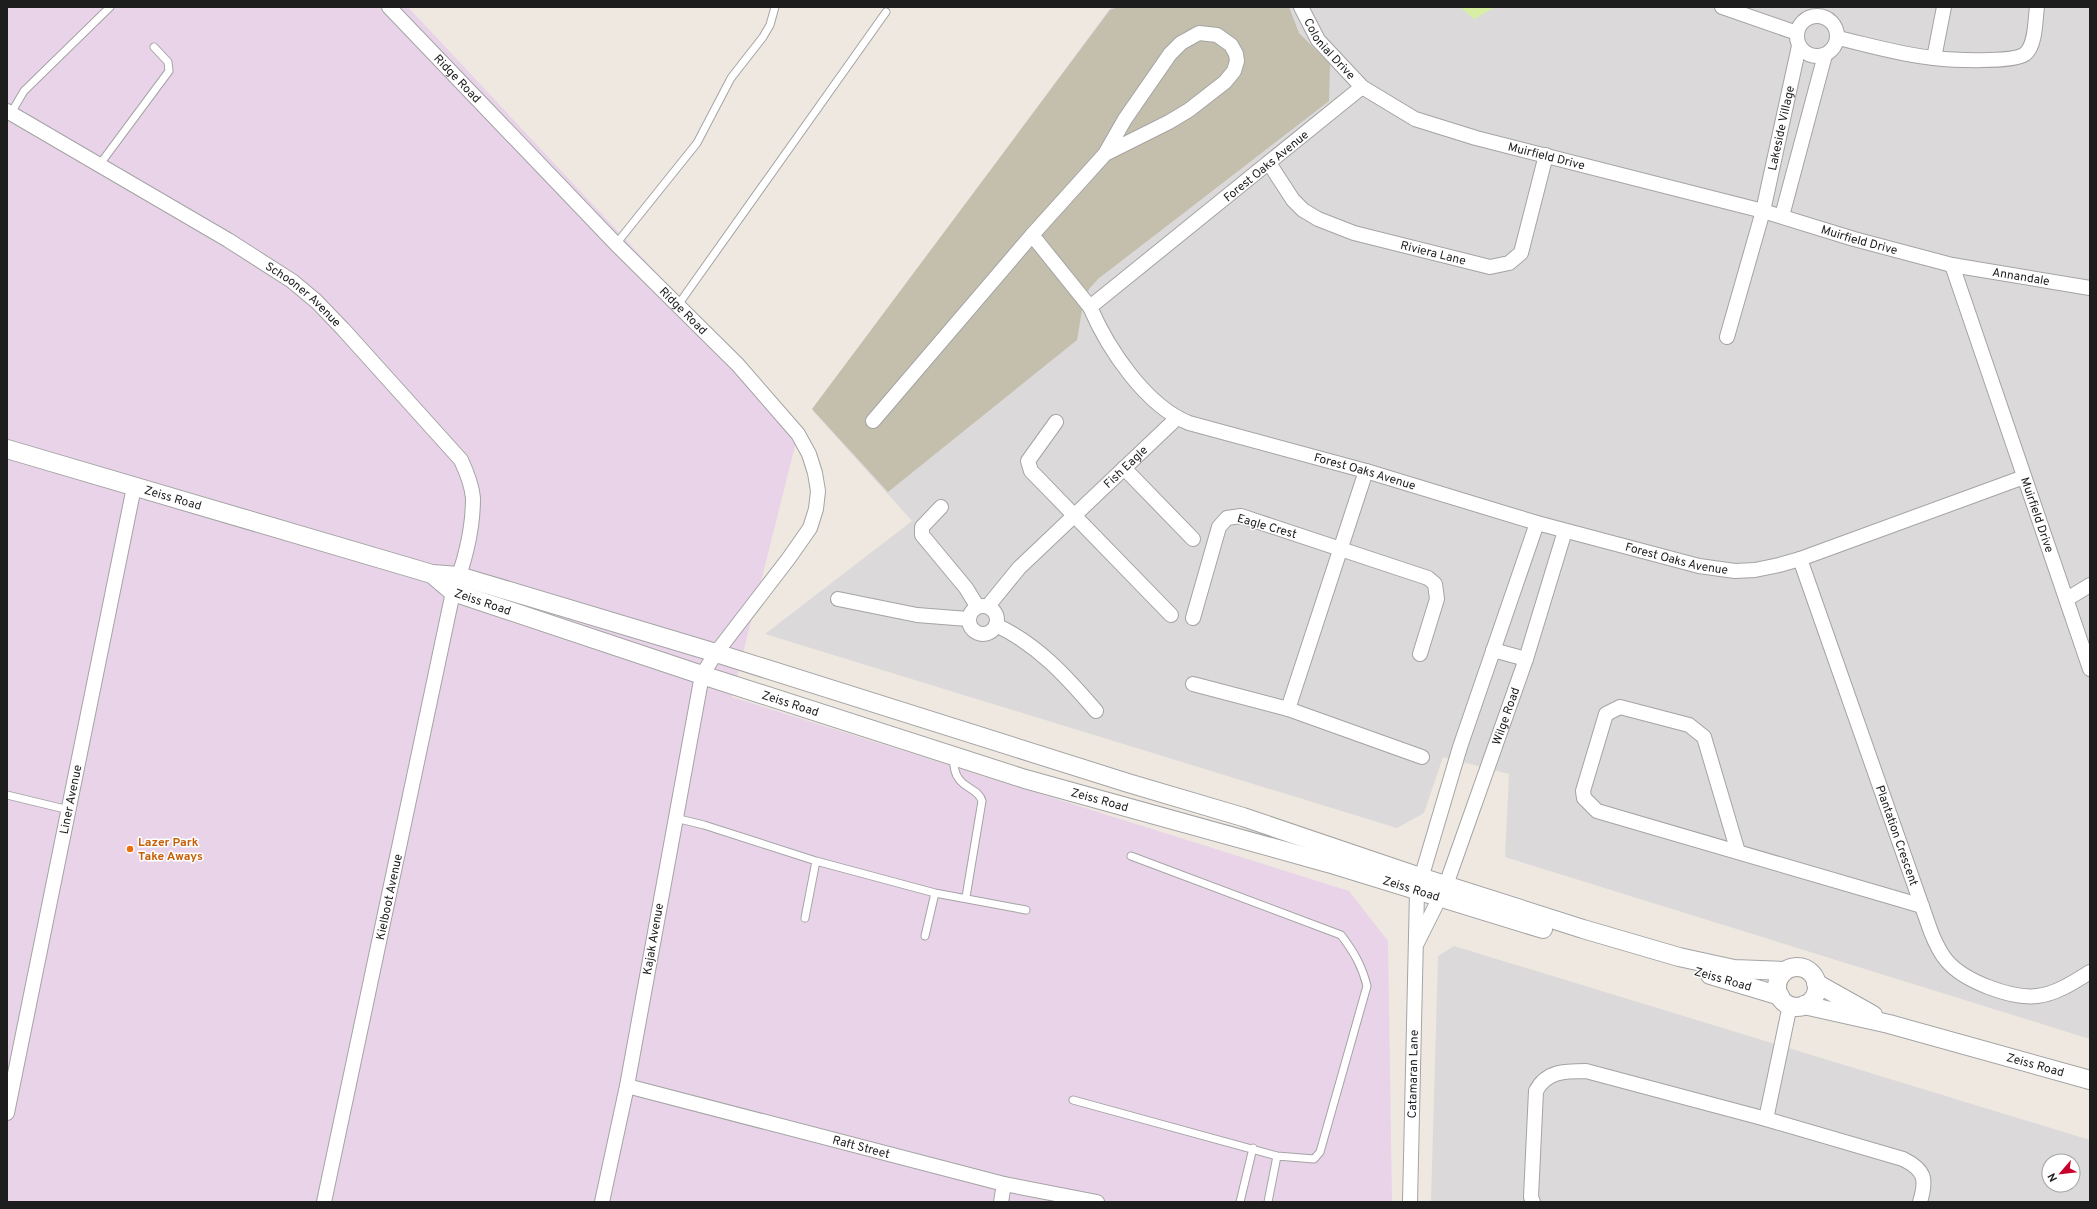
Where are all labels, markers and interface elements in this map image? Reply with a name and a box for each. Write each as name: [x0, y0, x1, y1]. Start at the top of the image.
street label: Colonial Drive: [1299, 16, 1358, 84]
street label: Ridge Road: [430, 51, 484, 107]
street label: Lakeside Village: [1765, 84, 1799, 172]
street label: Forest Oaks Avenue: [1221, 128, 1312, 206]
street label: Muirfield Drive: [1506, 139, 1586, 174]
street label: Muirfield Drive: [1819, 222, 1899, 259]
street label: Riviera Lane: [1399, 238, 1467, 270]
street label: Schooner Avenue: [262, 259, 344, 331]
street label: Annandale: [1991, 265, 2051, 290]
street label: Ridge Road: [655, 284, 710, 339]
street label: Fish Eagle: [1101, 443, 1152, 492]
street label: Forest Oaks Avenue: [1312, 450, 1417, 495]
street label: Muirfield Drive: [2016, 475, 2057, 555]
street label: Zeiss Road: [142, 483, 203, 515]
street label: Eagle Crest: [1235, 511, 1298, 543]
street label: Forest Oaks Avenue: [1623, 540, 1729, 579]
street label: Zeiss Road: [452, 586, 513, 620]
street label: Wilge Road: [1489, 685, 1524, 747]
street label: Zeiss Road: [760, 688, 821, 721]
street label: Liner Avenue: [57, 763, 86, 836]
street label: Plantation Crescent: [1871, 783, 1921, 888]
street label: Zeiss Road: [1069, 785, 1130, 816]
place label: Lazer Park Take Aways: [138, 835, 203, 865]
marker: Lazer Park Take Aways: [125, 844, 135, 854]
street label: Kielboot Avenue: [373, 853, 407, 942]
street label: Zeiss Road: [1380, 873, 1442, 906]
street label: Kajak Avenue: [640, 902, 668, 976]
street label: Zeiss Road: [1692, 964, 1753, 996]
street label: Catamaran Lane: [1405, 1030, 1423, 1119]
street label: Zeiss Road: [2004, 1050, 2066, 1081]
street label: Raft Street: [831, 1133, 891, 1163]
north arrow: [2041, 1153, 2081, 1193]
text: N: [2045, 1170, 2061, 1184]

